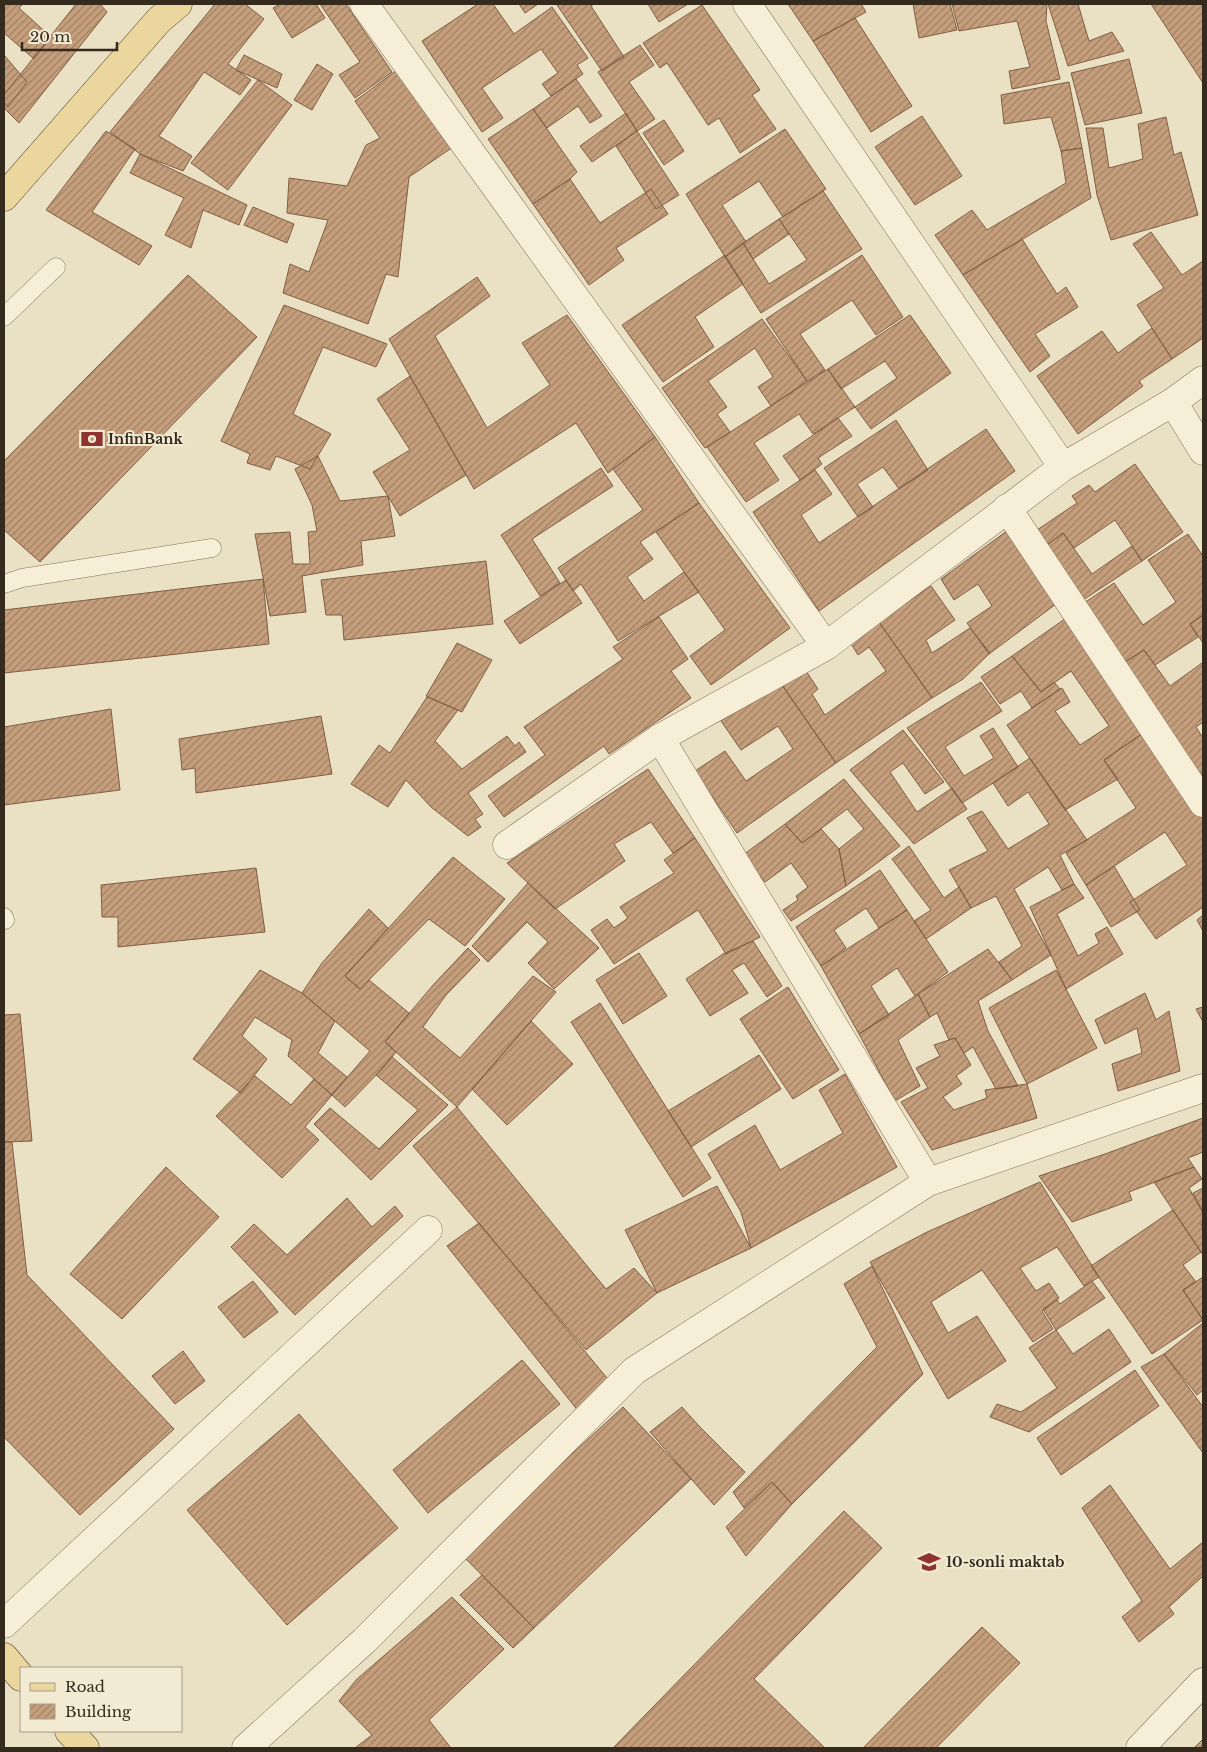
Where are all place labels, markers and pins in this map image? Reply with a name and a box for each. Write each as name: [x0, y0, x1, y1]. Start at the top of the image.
bank icon: InfinBank: [79, 426, 105, 452]
place label: InfinBank: [108, 430, 183, 448]
school or university icon: 10-sonli maktab: [916, 1549, 942, 1575]
place label: 10-sonli maktab: [946, 1553, 1064, 1571]

